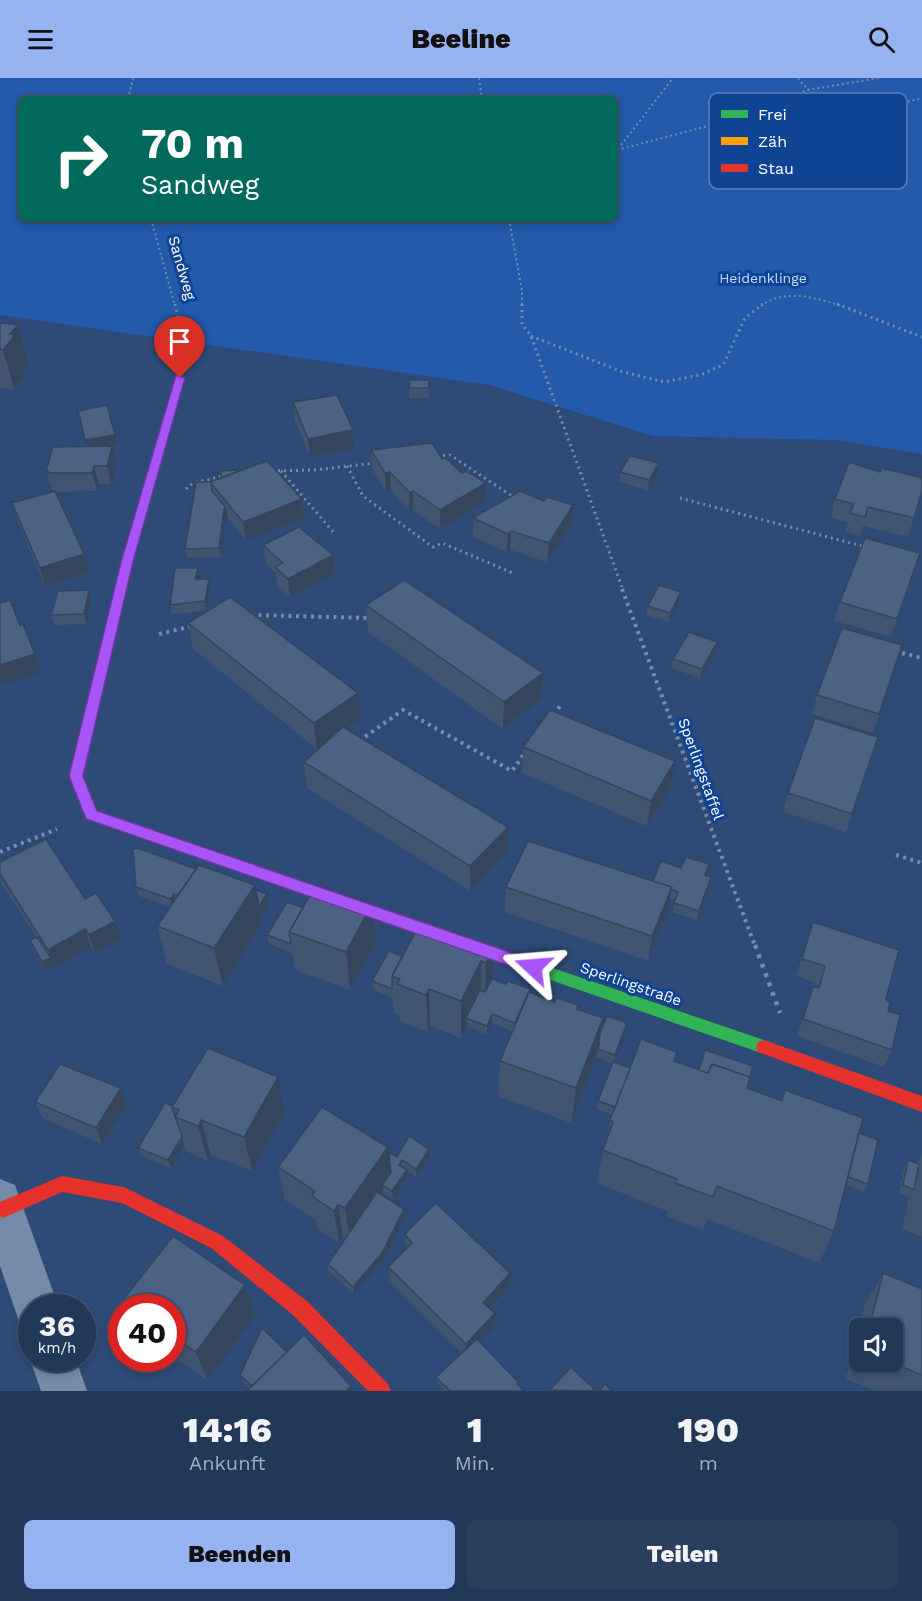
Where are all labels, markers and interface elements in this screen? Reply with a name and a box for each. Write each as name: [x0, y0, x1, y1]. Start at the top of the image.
icon: menu: [24, 23, 57, 56]
text: Beeline: [411, 23, 511, 55]
icon: search: [865, 23, 898, 56]
legend: [709, 93, 907, 189]
text: Frei: [758, 105, 787, 124]
text: 70 m: [141, 119, 244, 168]
icon: right: [42, 120, 120, 198]
text: Zäh: [758, 132, 787, 151]
text: Stau: [758, 159, 794, 178]
text: Sandweg: [141, 169, 259, 201]
street label: Sandweg: [164, 234, 200, 302]
park label: Heidenklinge: [719, 270, 807, 286]
pin: [154, 316, 205, 378]
icon: arrive: [163, 325, 196, 358]
street label: Sperlingstaffel: [674, 716, 728, 823]
position arrow: [501, 935, 565, 999]
street label: Sperlingstraße: [578, 958, 684, 1010]
speed limit sign: 40: [108, 1294, 186, 1372]
text: 36: [39, 1308, 75, 1343]
map controls: [849, 1318, 903, 1372]
button: sound: [849, 1318, 903, 1372]
text: km/h: [38, 1339, 76, 1357]
text: 14:16: [183, 1409, 272, 1451]
text: 1: [467, 1409, 483, 1451]
text: 190: [678, 1409, 739, 1451]
text: Ankunft: [189, 1451, 266, 1475]
text: Min.: [455, 1451, 495, 1475]
text: m: [699, 1451, 718, 1475]
button: Beenden: [24, 1520, 455, 1589]
button: Teilen: [467, 1520, 898, 1589]

